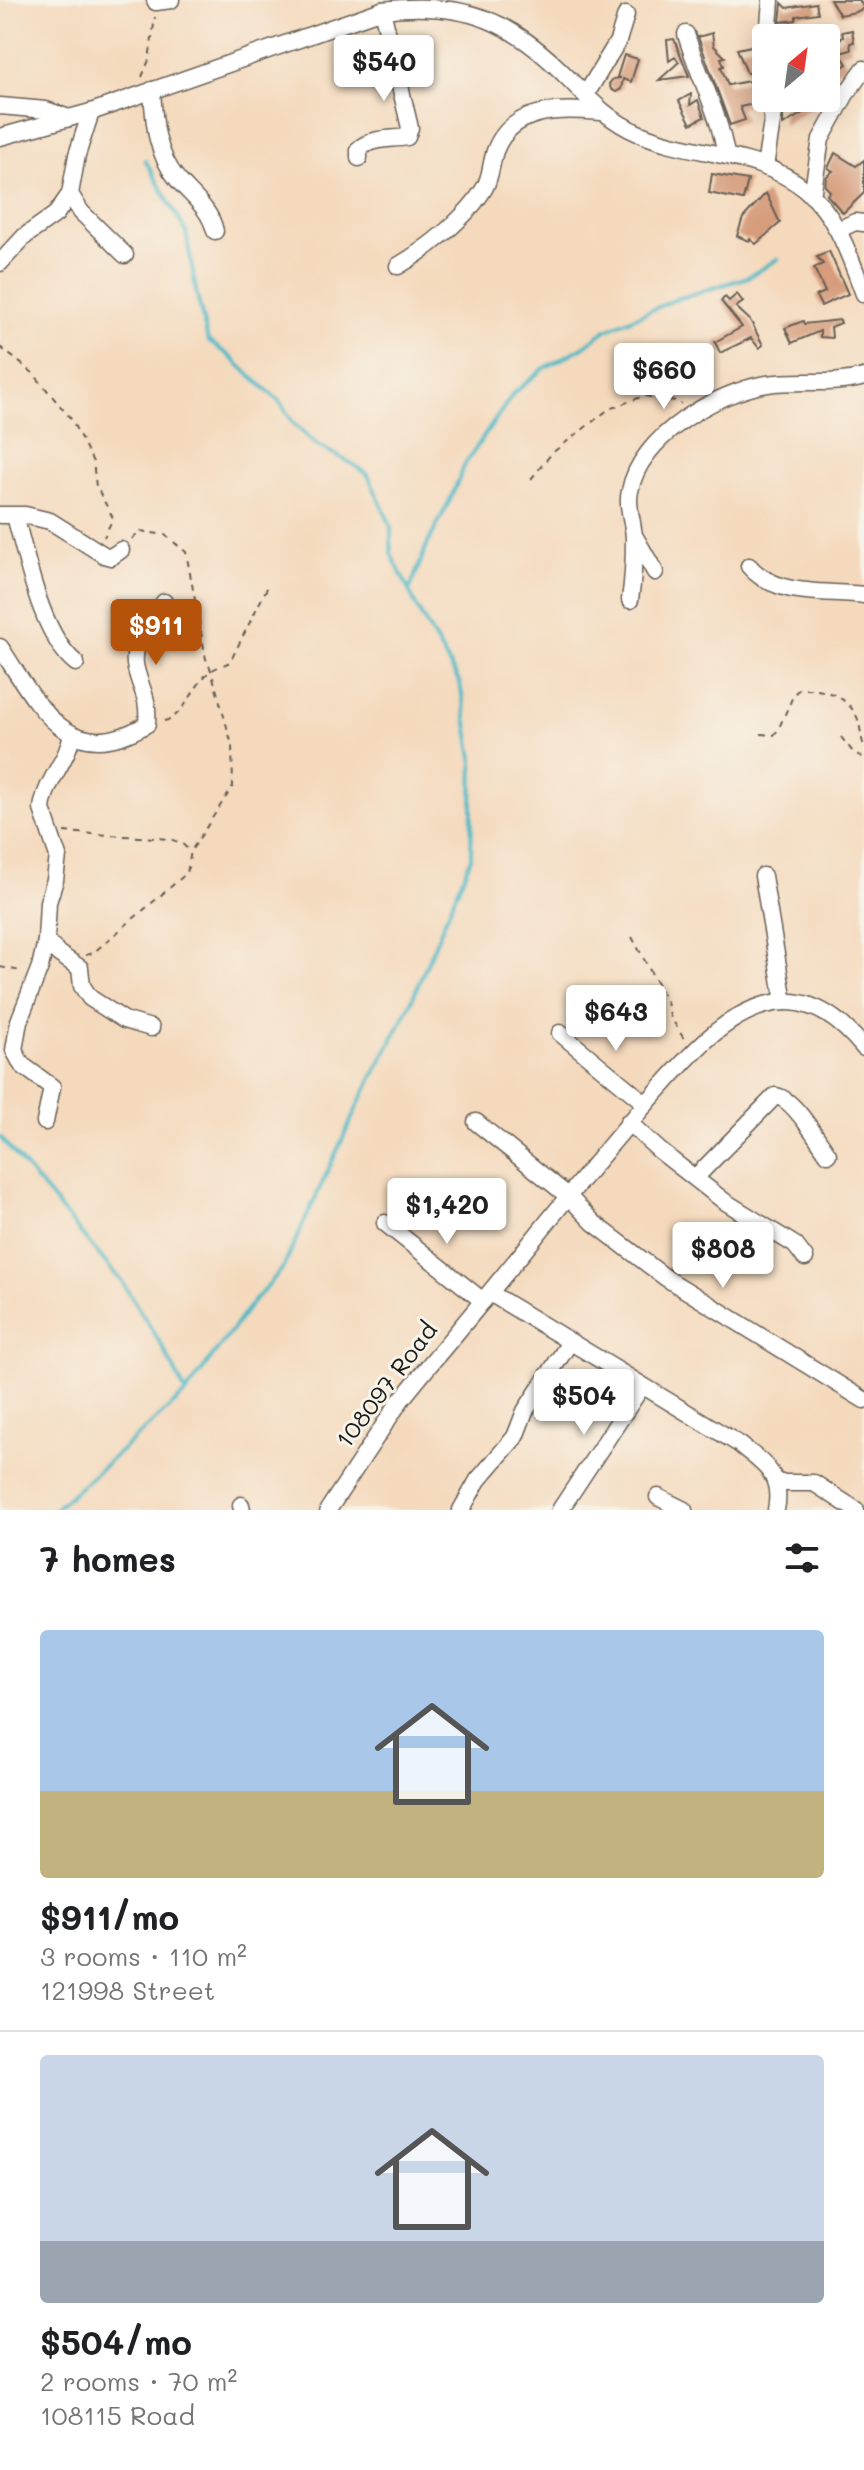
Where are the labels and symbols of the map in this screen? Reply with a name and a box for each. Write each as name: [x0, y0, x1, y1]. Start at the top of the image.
north arrow: [752, 24, 840, 112]
pin: $540: [337, 35, 431, 103]
pin: $660: [617, 343, 711, 411]
pin: $911: [109, 599, 203, 667]
pin: $643: [569, 985, 663, 1053]
pin: $1,420: [382, 1178, 512, 1246]
pin: $808: [676, 1222, 770, 1290]
street label: 108097 Road: [328, 1315, 443, 1453]
pin: $504: [537, 1369, 631, 1437]

